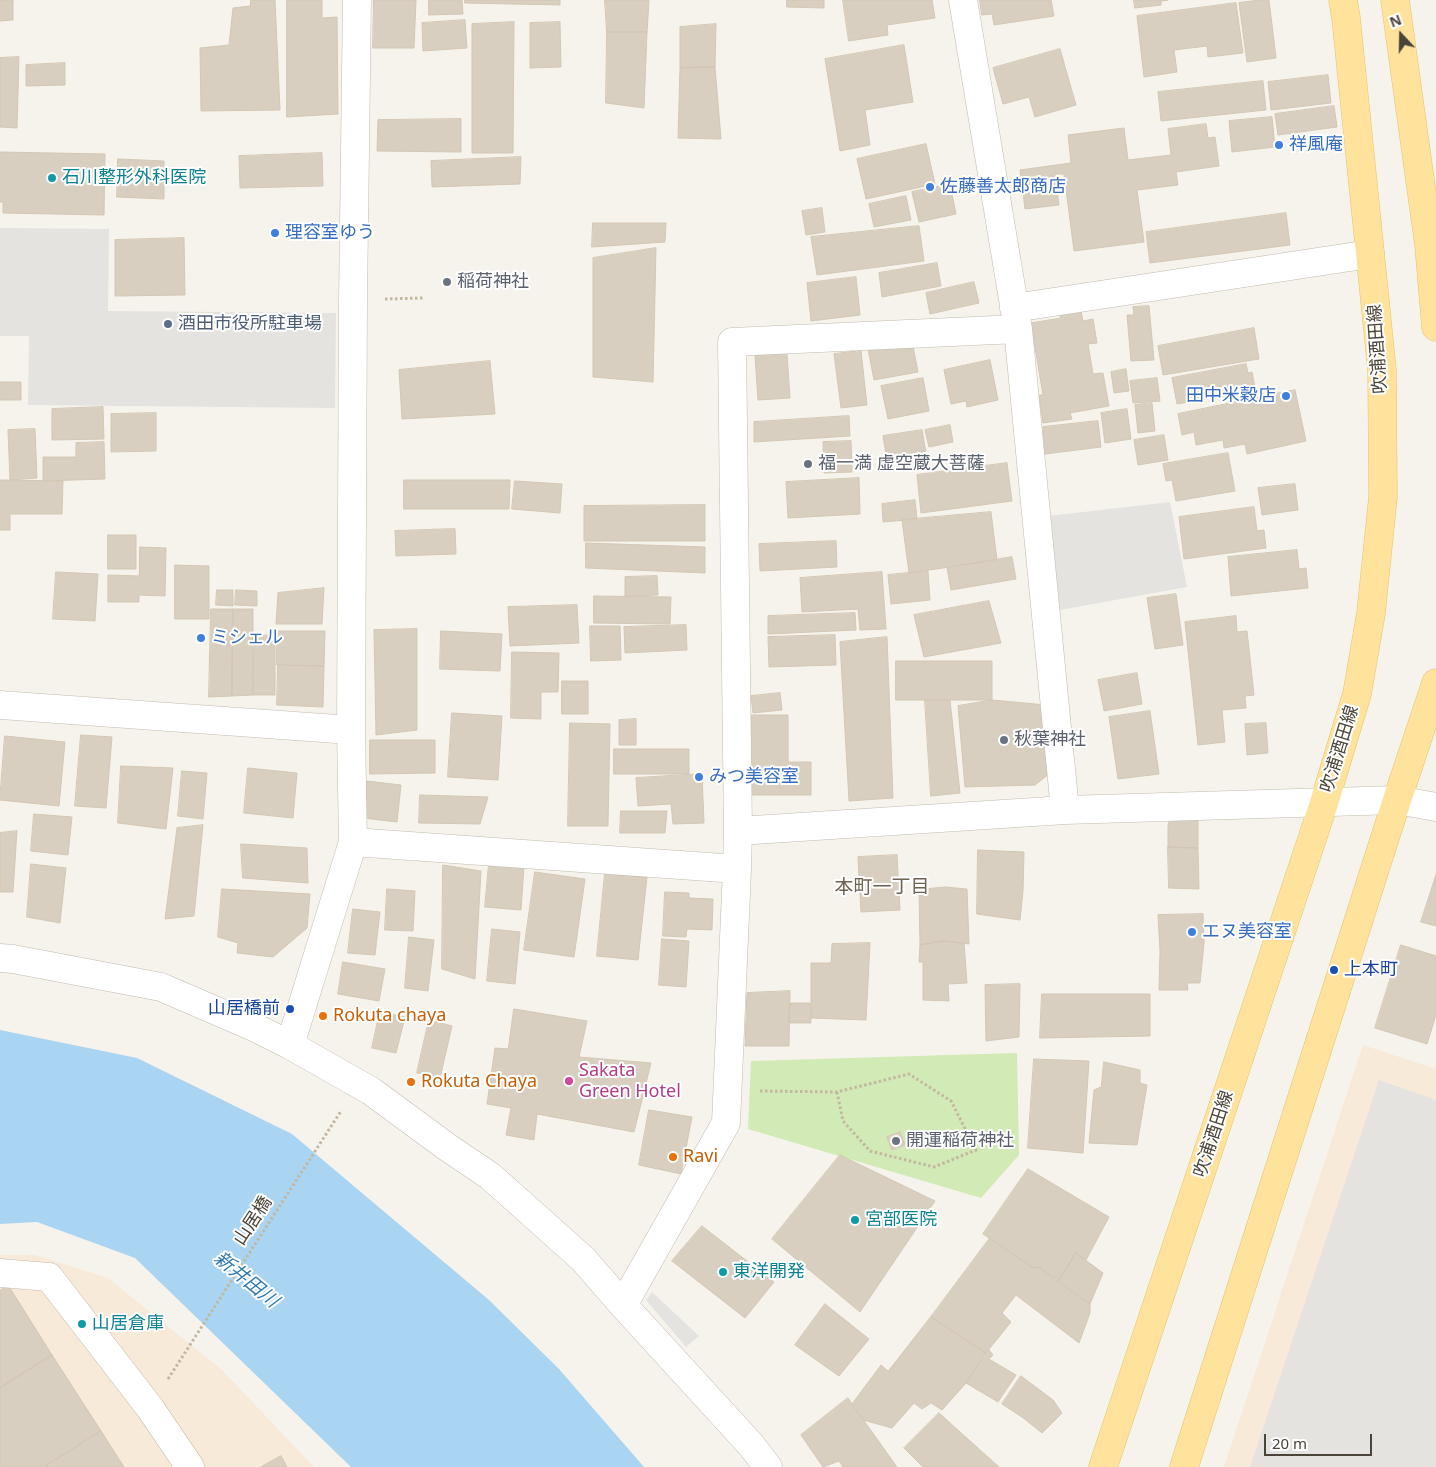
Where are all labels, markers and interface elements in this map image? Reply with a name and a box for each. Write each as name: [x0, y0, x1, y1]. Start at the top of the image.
north arrow: [1376, 10, 1426, 60]
text: N: [1387, 10, 1404, 31]
place label: 祥風庵: [1289, 134, 1343, 156]
marker: 祥風庵: [1273, 139, 1285, 151]
place label: 石川整形外科医院: [62, 167, 206, 189]
marker: 石川整形外科医院: [46, 172, 58, 184]
place label: 佐藤善太郎商店: [940, 176, 1066, 198]
marker: 佐藤善太郎商店: [924, 181, 936, 193]
place label: 理容室ゆう: [285, 222, 375, 244]
marker: 理容室ゆう: [269, 227, 281, 239]
place label: 稲荷神社: [457, 271, 529, 293]
marker: 稲荷神社: [441, 276, 453, 288]
street label: 吹浦酒田線: [1364, 303, 1392, 395]
place label: 酒田市役所駐車場: [178, 313, 322, 335]
marker: 酒田市役所駐車場: [162, 318, 174, 330]
place label: 田中米穀店: [1186, 385, 1276, 407]
marker: 田中米穀店: [1280, 390, 1292, 402]
place label: 福一満 虚空蔵大菩薩: [818, 453, 985, 475]
marker: 福一満 虚空蔵大菩薩: [802, 458, 814, 470]
place label: ミシェル: [211, 627, 283, 649]
marker: ミシェル: [195, 632, 207, 644]
street label: 吹浦酒田線: [1317, 703, 1363, 795]
place label: 秋葉神社: [1014, 729, 1086, 751]
marker: 秋葉神社: [998, 734, 1010, 746]
place label: みつ美容室: [709, 766, 799, 788]
marker: みつ美容室: [693, 771, 705, 783]
district label: 本町一丁目: [835, 877, 929, 899]
place label: エヌ美容室: [1202, 921, 1292, 943]
marker: エヌ美容室: [1186, 926, 1198, 938]
place label: 上本町: [1344, 959, 1398, 981]
marker: 上本町: [1328, 964, 1340, 976]
place label: 山居橋前: [208, 998, 280, 1020]
marker: 山居橋前: [284, 1003, 296, 1015]
place label: Rokuta chaya: [333, 1005, 446, 1027]
marker: Rokuta chaya: [317, 1010, 329, 1022]
place label: Sakata Green Hotel: [579, 1060, 681, 1102]
place label: Rokuta Chaya: [421, 1071, 537, 1093]
marker: Sakata Green Hotel: [563, 1075, 575, 1087]
marker: Rokuta Chaya: [405, 1076, 417, 1088]
street label: 吹浦酒田線: [1190, 1088, 1238, 1180]
place label: 開運稲荷神社: [906, 1130, 1014, 1152]
marker: 開運稲荷神社: [890, 1135, 902, 1147]
place label: Ravi: [683, 1146, 718, 1168]
marker: Ravi: [667, 1151, 679, 1163]
street label: 山居橋: [229, 1192, 277, 1250]
place label: 宮部医院: [865, 1209, 937, 1231]
marker: 宮部医院: [849, 1214, 861, 1226]
water label: 新井田川: [209, 1247, 283, 1313]
place label: 東洋開発: [733, 1261, 805, 1283]
marker: 東洋開発: [717, 1266, 729, 1278]
place label: 山居倉庫: [92, 1313, 164, 1335]
marker: 山居倉庫: [76, 1318, 88, 1330]
scale bar: [1266, 1424, 1374, 1456]
text: 20 m: [1272, 1433, 1307, 1453]

